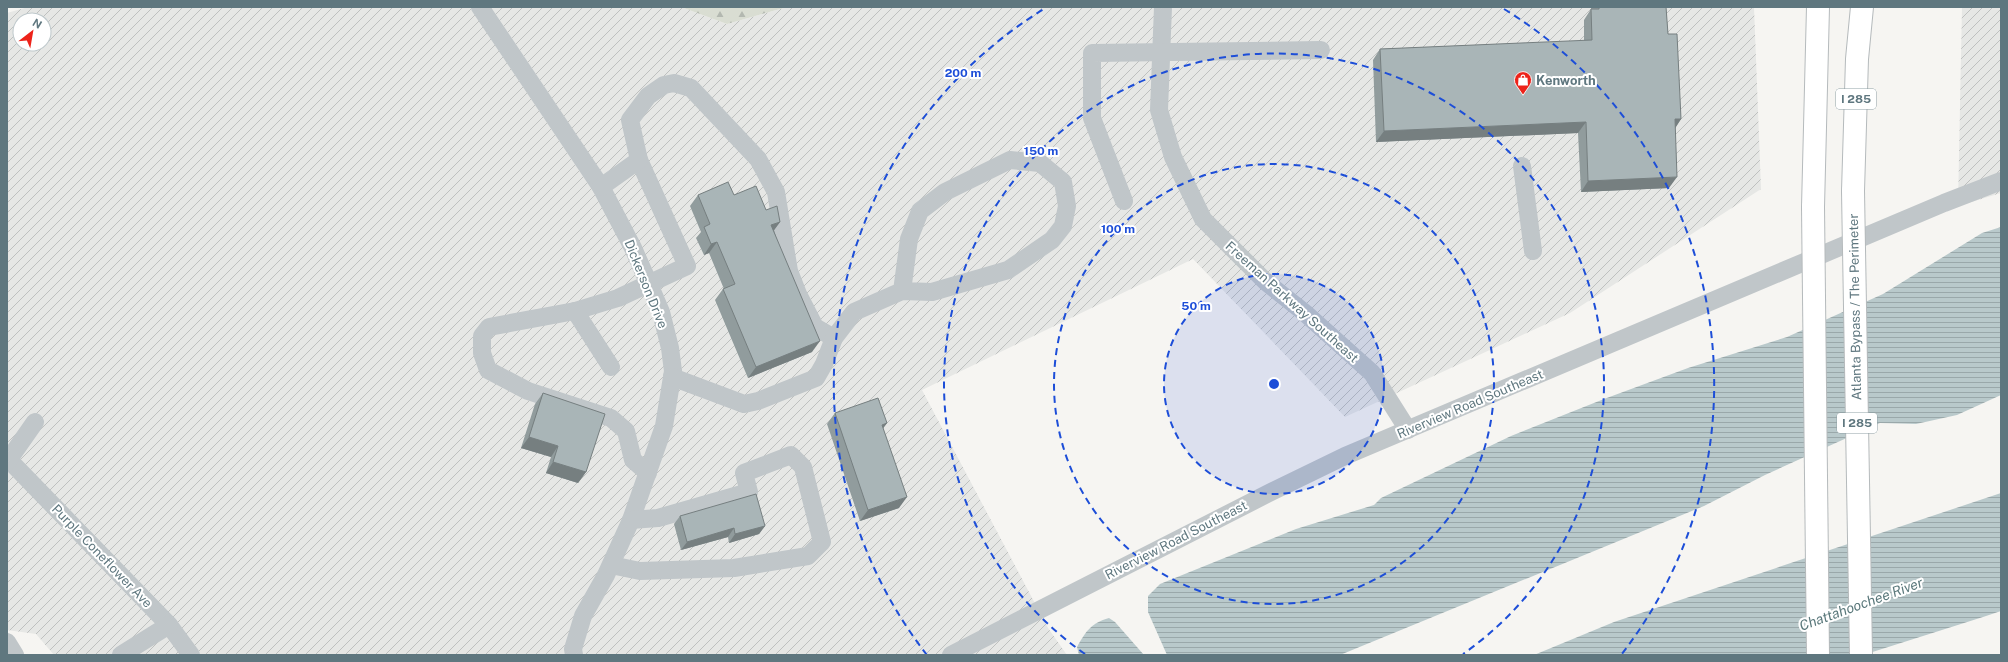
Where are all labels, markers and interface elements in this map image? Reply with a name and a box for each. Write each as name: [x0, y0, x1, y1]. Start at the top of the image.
north arrow: [12, 12, 52, 52]
text: N: [30, 16, 44, 31]
text: 200 m: [945, 66, 981, 80]
shop icon: Kenworth: [1513, 70, 1533, 95]
place label: Kenworth: [1536, 73, 1596, 88]
road number: I 285: [1836, 89, 1876, 109]
text: 150 m: [1024, 144, 1058, 158]
street label: Atlanta Bypass / The Perimeter: [1846, 213, 1864, 401]
text: 100 m: [1101, 222, 1135, 236]
street label: Dickerson Drive: [621, 237, 671, 331]
street label: Freeman Parkway Southeast: [1223, 238, 1361, 366]
text: 50 m: [1181, 299, 1211, 313]
street label: Riverview Road Southeast: [1395, 366, 1545, 442]
centre of rings: [1267, 377, 1281, 391]
road number: I 285: [1837, 413, 1877, 433]
street label: Riverview Road Southeast: [1103, 498, 1249, 582]
street label: Purple Coneflower Ave: [49, 501, 155, 611]
water label: Chattahoochee River: [1797, 574, 1926, 634]

